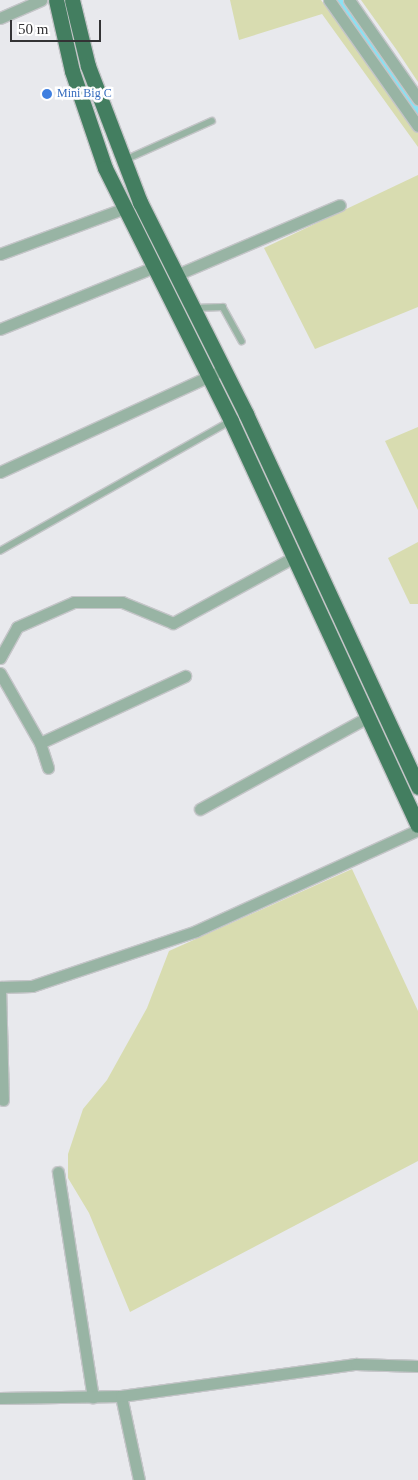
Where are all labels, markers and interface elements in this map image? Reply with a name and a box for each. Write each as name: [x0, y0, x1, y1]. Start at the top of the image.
scale bar: [12, 10, 104, 42]
text: 50 m: [18, 21, 48, 37]
place label: Mini Big C: [57, 87, 114, 101]
marker: Mini Big C: [41, 88, 53, 100]

